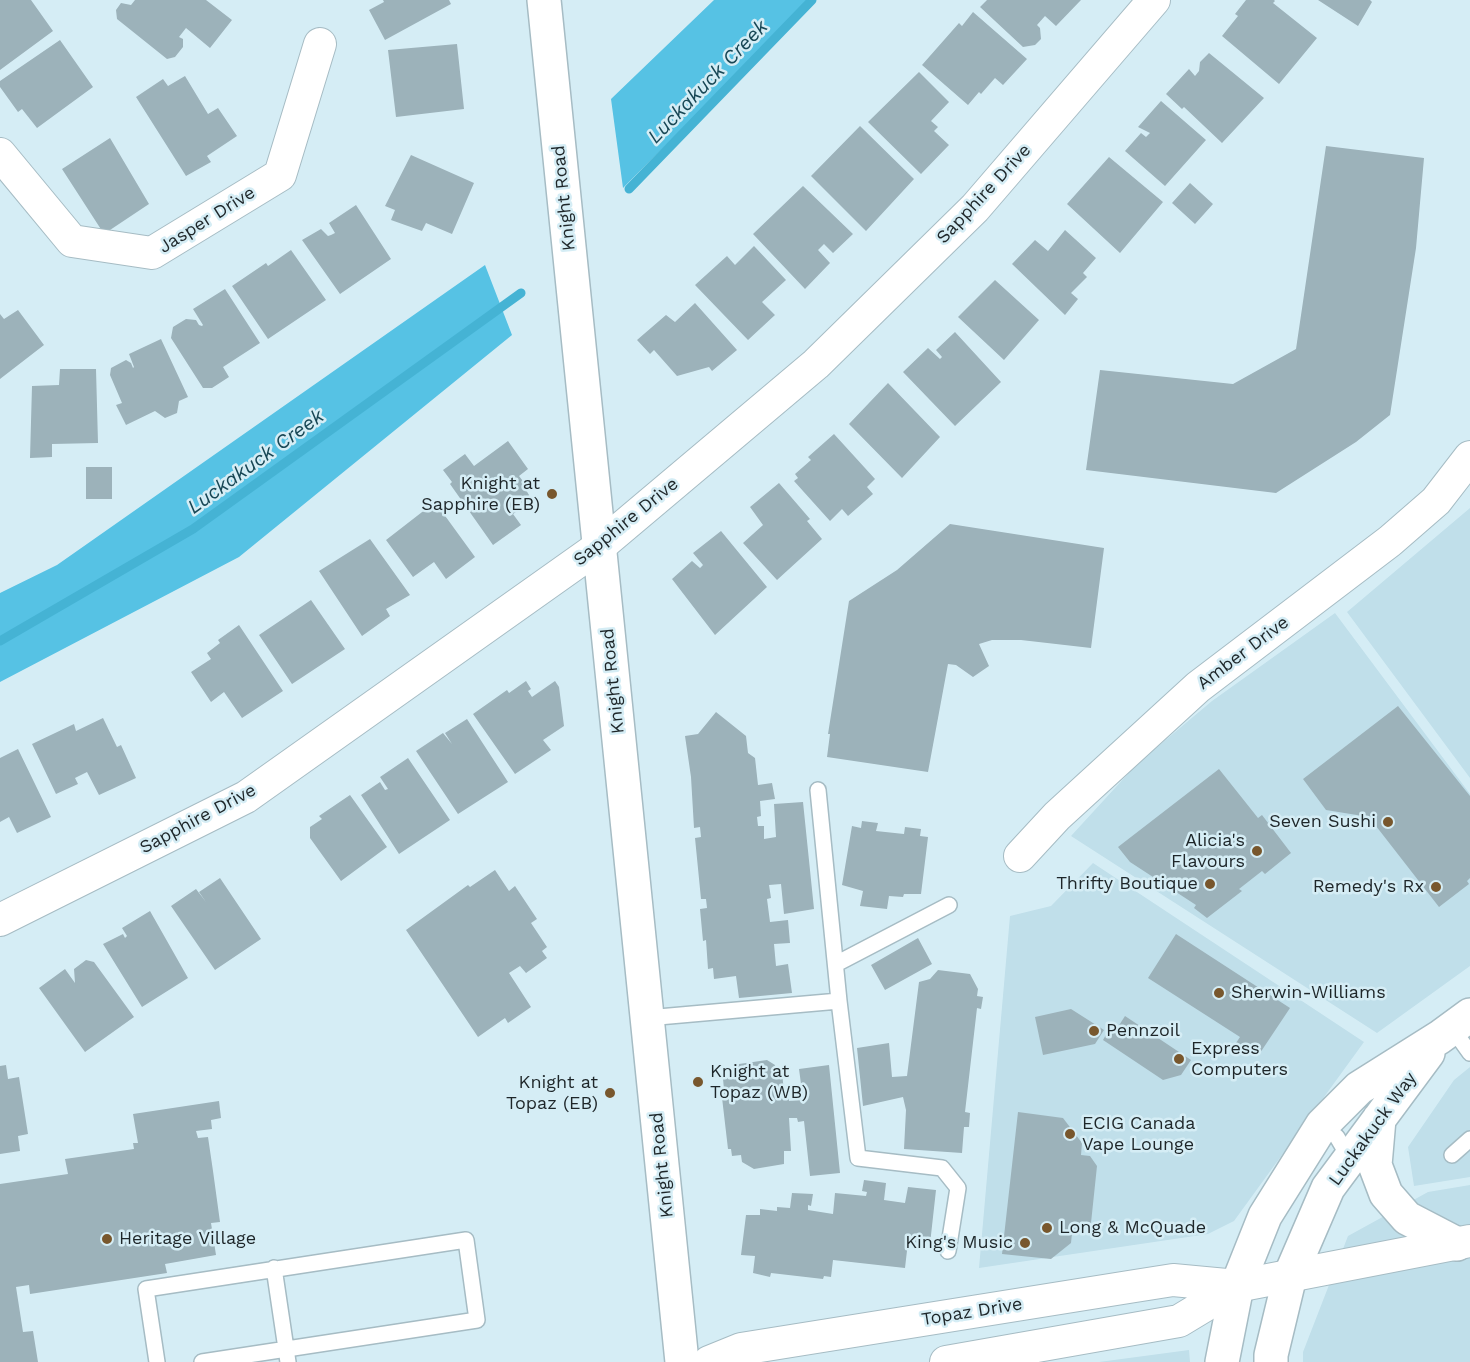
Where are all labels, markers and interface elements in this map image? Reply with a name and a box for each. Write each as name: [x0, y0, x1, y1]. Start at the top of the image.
water label: Luckakuck Creek: [643, 15, 773, 149]
street label: Sapphire Drive: [932, 140, 1036, 248]
street label: Knight Road: [548, 144, 580, 252]
street label: Jasper Drive: [155, 182, 259, 258]
water label: Luckakuck Creek: [183, 404, 329, 520]
place label: Knight at Sapphire (EB): [421, 473, 540, 516]
street label: Sapphire Drive: [569, 473, 683, 571]
marker: Knight at Sapphire (EB): [545, 487, 559, 501]
street label: Amber Drive: [1193, 612, 1293, 694]
street label: Knight Road: [597, 627, 629, 735]
street label: Sapphire Drive: [136, 779, 260, 859]
place label: Seven Sushi: [1269, 811, 1376, 833]
marker: Seven Sushi: [1381, 815, 1395, 829]
place label: Alicia's Flavours: [1171, 830, 1245, 872]
marker: Alicia's Flavours: [1250, 844, 1264, 858]
place label: Thrifty Boutique: [1056, 873, 1198, 895]
place label: Remedy's Rx: [1313, 876, 1424, 898]
marker: Thrifty Boutique: [1203, 877, 1217, 891]
marker: Remedy's Rx: [1429, 880, 1443, 894]
place label: Sherwin-Williams: [1231, 982, 1386, 1004]
marker: Sherwin-Williams: [1212, 986, 1226, 1000]
place label: Pennzoil: [1106, 1020, 1180, 1042]
marker: Pennzoil: [1087, 1024, 1101, 1038]
place label: Express Computers: [1191, 1038, 1288, 1080]
marker: Express Computers: [1172, 1052, 1186, 1066]
place label: Knight at Topaz (WB): [710, 1061, 808, 1104]
street label: Luckakuck Way: [1325, 1068, 1421, 1190]
place label: Knight at Topaz (EB): [506, 1072, 598, 1114]
marker: Knight at Topaz (WB): [691, 1075, 705, 1089]
marker: Knight at Topaz (EB): [603, 1086, 617, 1100]
street label: Knight Road: [646, 1111, 678, 1219]
place label: ECIG Canada Vape Lounge: [1082, 1113, 1195, 1156]
marker: ECIG Canada Vape Lounge: [1063, 1127, 1077, 1141]
place label: Long & McQuade: [1059, 1217, 1206, 1239]
marker: Long & McQuade: [1040, 1221, 1054, 1235]
place label: Heritage Village: [119, 1228, 256, 1250]
marker: Heritage Village: [100, 1232, 114, 1246]
place label: King's Music: [905, 1232, 1013, 1254]
marker: King's Music: [1018, 1236, 1032, 1250]
street label: Topaz Drive: [920, 1293, 1024, 1331]

